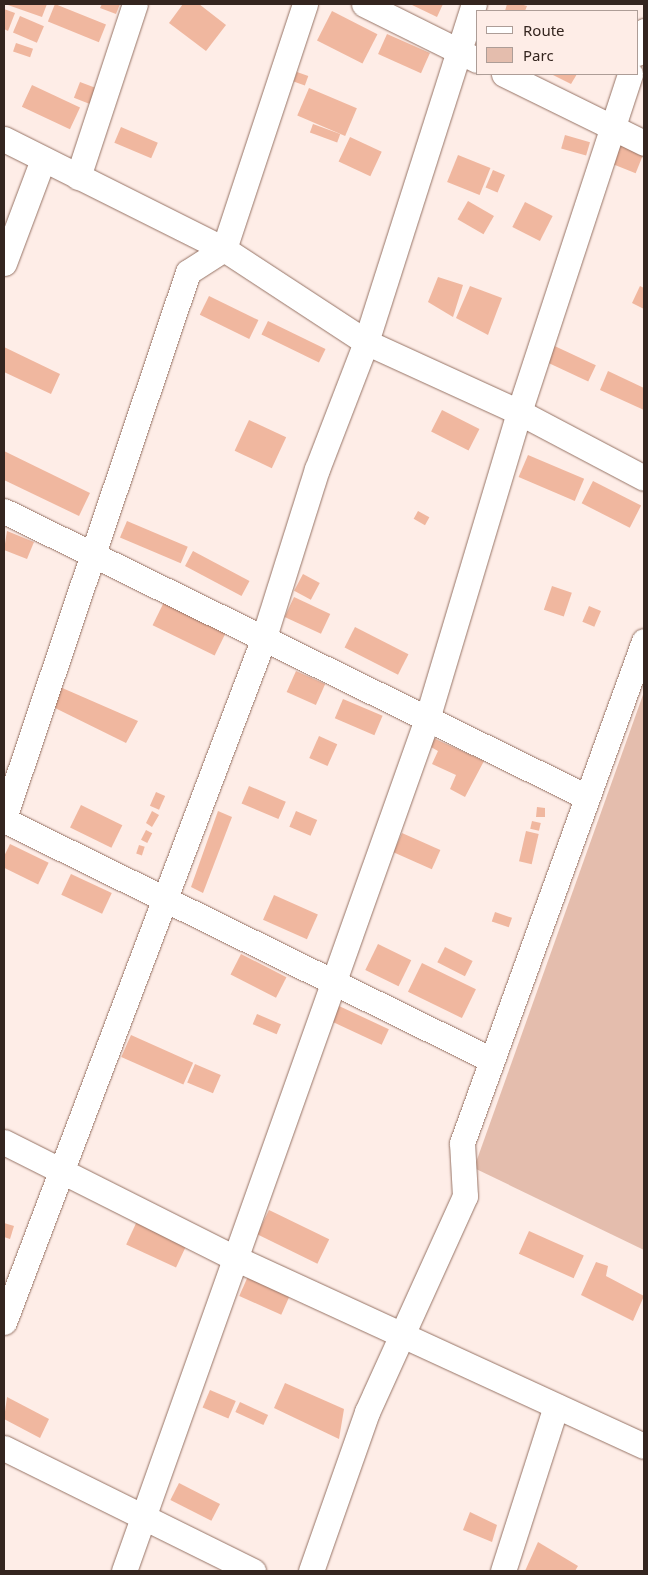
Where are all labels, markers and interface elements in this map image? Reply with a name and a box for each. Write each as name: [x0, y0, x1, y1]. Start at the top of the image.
legend: [476, 10, 638, 75]
text: Route: [523, 20, 565, 40]
text: Parc: [523, 45, 554, 65]

